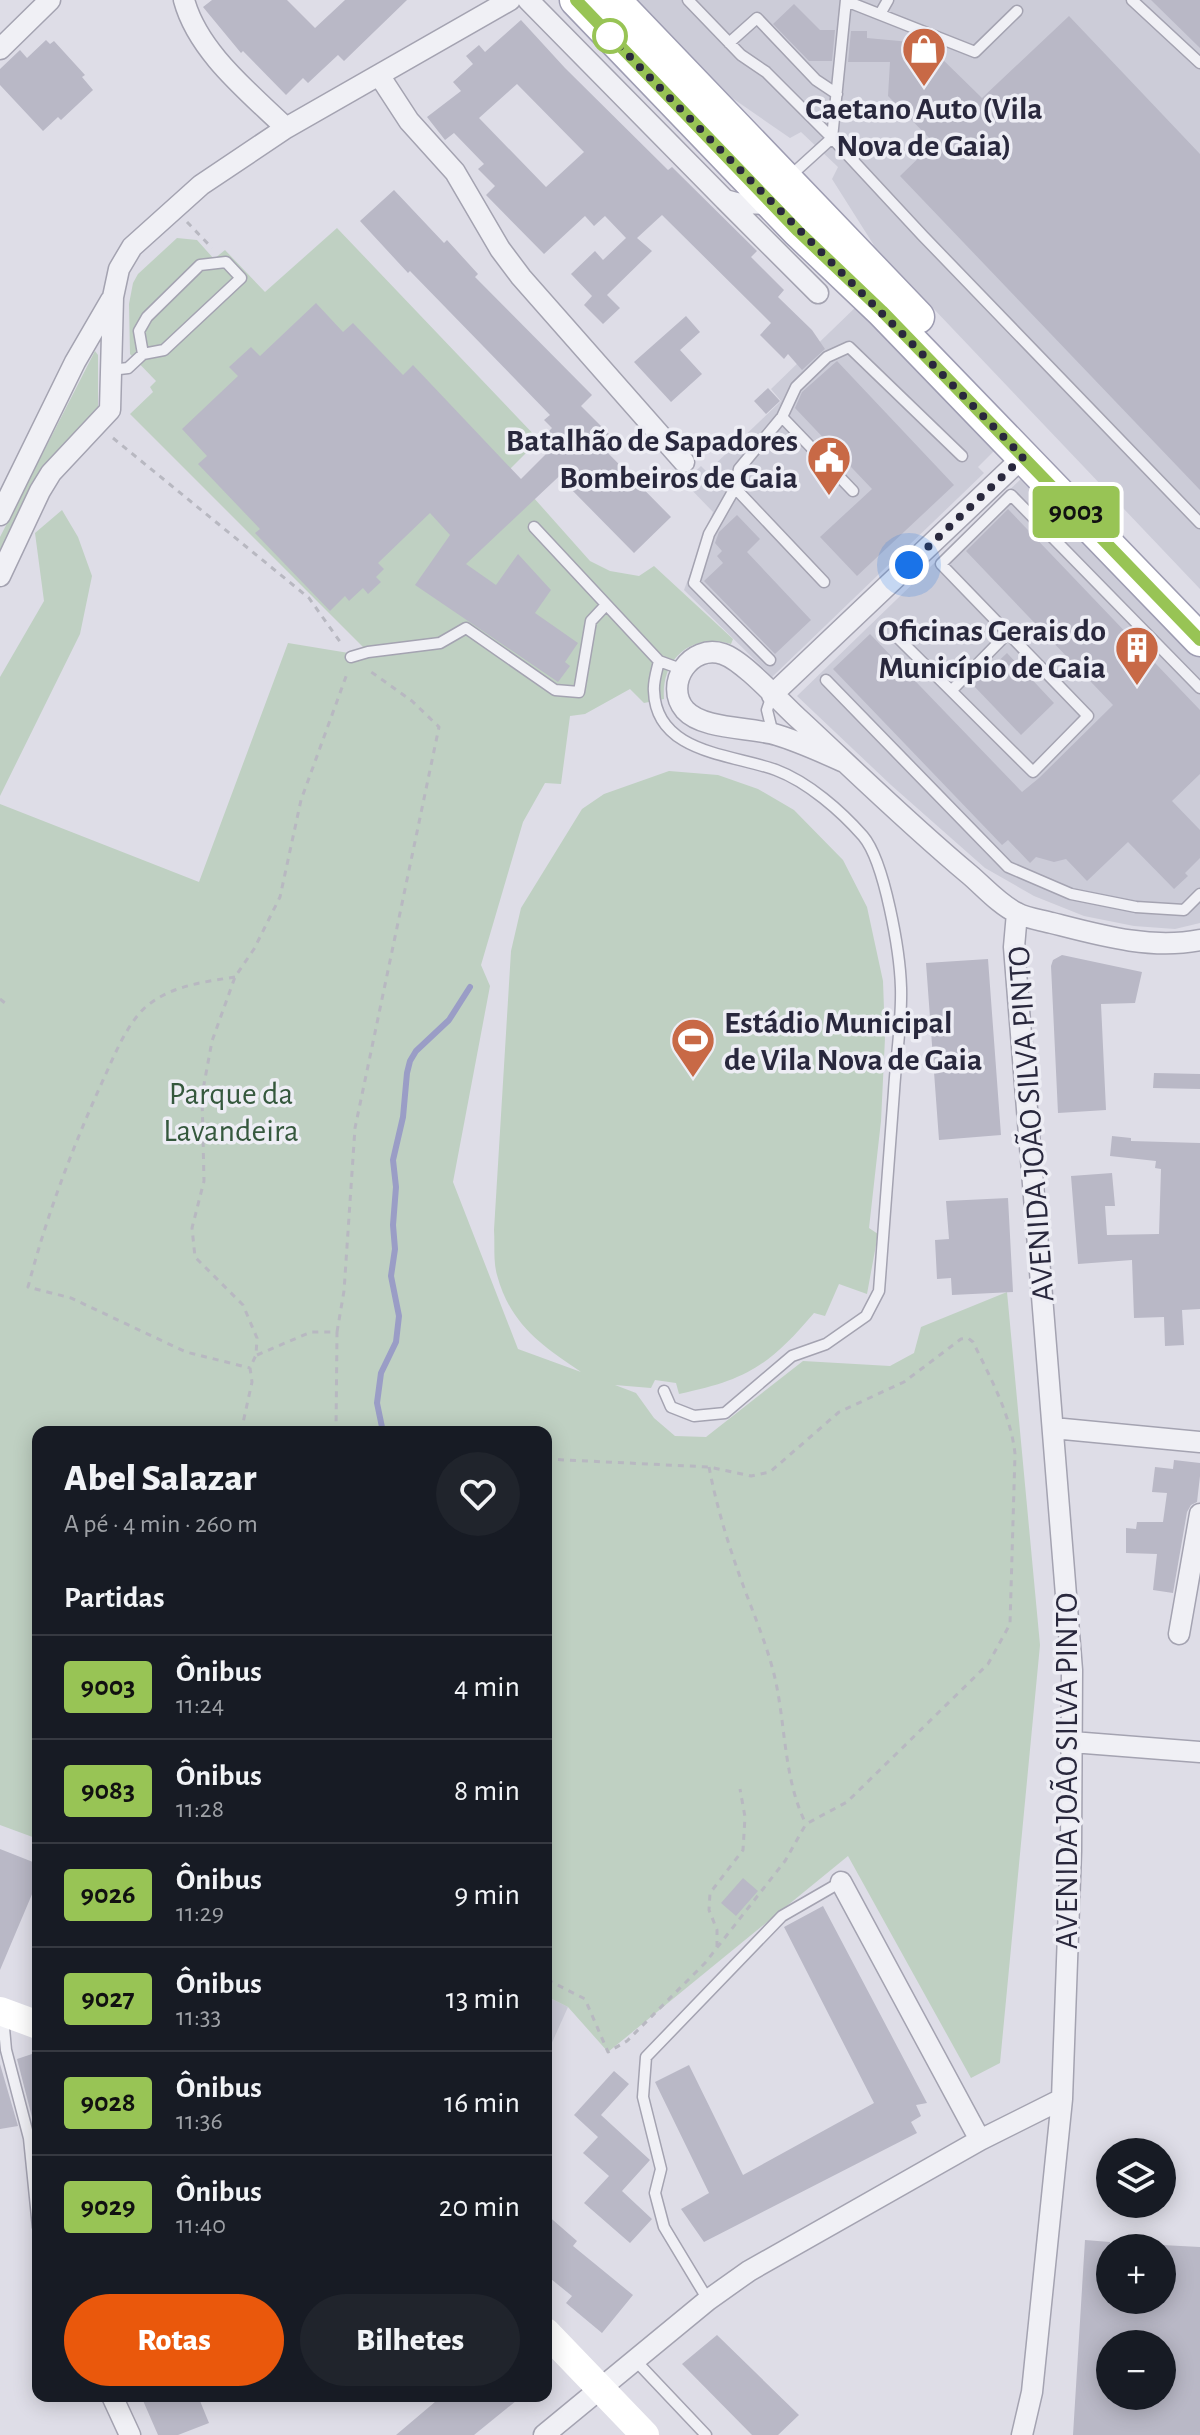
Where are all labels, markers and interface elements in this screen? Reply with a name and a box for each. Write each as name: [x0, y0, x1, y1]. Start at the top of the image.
unlabelled marker: [593, 19, 627, 53]
shop icon: Caetano Auto (Vila Nova de Gaia): [900, 25, 948, 88]
place label: Caetano Auto (Vila Nova de Gaia): [805, 93, 1043, 162]
place label: Batalhão de Sapadores Bombeiros de Gaia: [506, 425, 798, 494]
public building icon: Batalhão de Sapadores Bombeiros de Gaia: [805, 434, 853, 497]
line badge: 9003: [1020, 486, 1132, 538]
text: 9003: [1049, 498, 1103, 526]
your location: [889, 545, 929, 585]
place label: Oficinas Gerais do Município de Gaia: [878, 615, 1106, 684]
building icon: Oficinas Gerais do Município de Gaia: [1113, 624, 1161, 687]
street label: AVENIDA JOÃO SILVA PINTO: [1001, 945, 1059, 1303]
place label: Estádio Municipal de Vila Nova de Gaia: [724, 1007, 982, 1076]
sports icon: Estádio Municipal de Vila Nova de Gaia: [669, 1016, 717, 1079]
park label: Parque da Lavandeira: [163, 1078, 299, 1147]
button: heart: [436, 1452, 520, 1536]
text: Abel Salazar: [64, 1460, 256, 1498]
text: A pé · 4 min · 260 m: [64, 1511, 258, 1537]
text: Partidas: [64, 1583, 164, 1613]
street label: AVENIDA JOÃO SILVA PINTO: [1049, 1593, 1083, 1949]
text: Ônibus: [176, 1657, 262, 1687]
text: 4 min: [454, 1672, 520, 1702]
text: 9003: [81, 1673, 135, 1701]
text: 11:24: [176, 1692, 224, 1718]
text: Ônibus: [176, 1761, 262, 1791]
text: 8 min: [454, 1776, 520, 1806]
text: 9083: [81, 1777, 135, 1805]
text: 11:28: [176, 1796, 224, 1822]
text: Ônibus: [176, 1865, 262, 1895]
text: 9 min: [454, 1880, 520, 1910]
text: 9026: [81, 1881, 135, 1909]
text: 11:29: [176, 1900, 224, 1926]
text: Ônibus: [176, 1969, 262, 1999]
text: 13 min: [446, 1984, 520, 2014]
text: 9027: [81, 1985, 135, 2013]
text: 11:33: [176, 2004, 221, 2030]
text: Ônibus: [176, 2073, 262, 2103]
text: 16 min: [444, 2088, 520, 2118]
text: 9028: [80, 2089, 136, 2117]
text: 11:36: [176, 2108, 223, 2134]
map controls: [1096, 2138, 1176, 2410]
button: layers: [1096, 2138, 1176, 2218]
text: Ônibus: [176, 2177, 262, 2207]
text: 20 min: [439, 2192, 520, 2222]
text: 9029: [81, 2193, 135, 2221]
text: 11:40: [176, 2212, 226, 2238]
button: +: [1096, 2234, 1176, 2314]
button: Rotas: [64, 2294, 284, 2386]
button: Bilhetes: [300, 2294, 520, 2386]
button: −: [1096, 2330, 1176, 2410]

